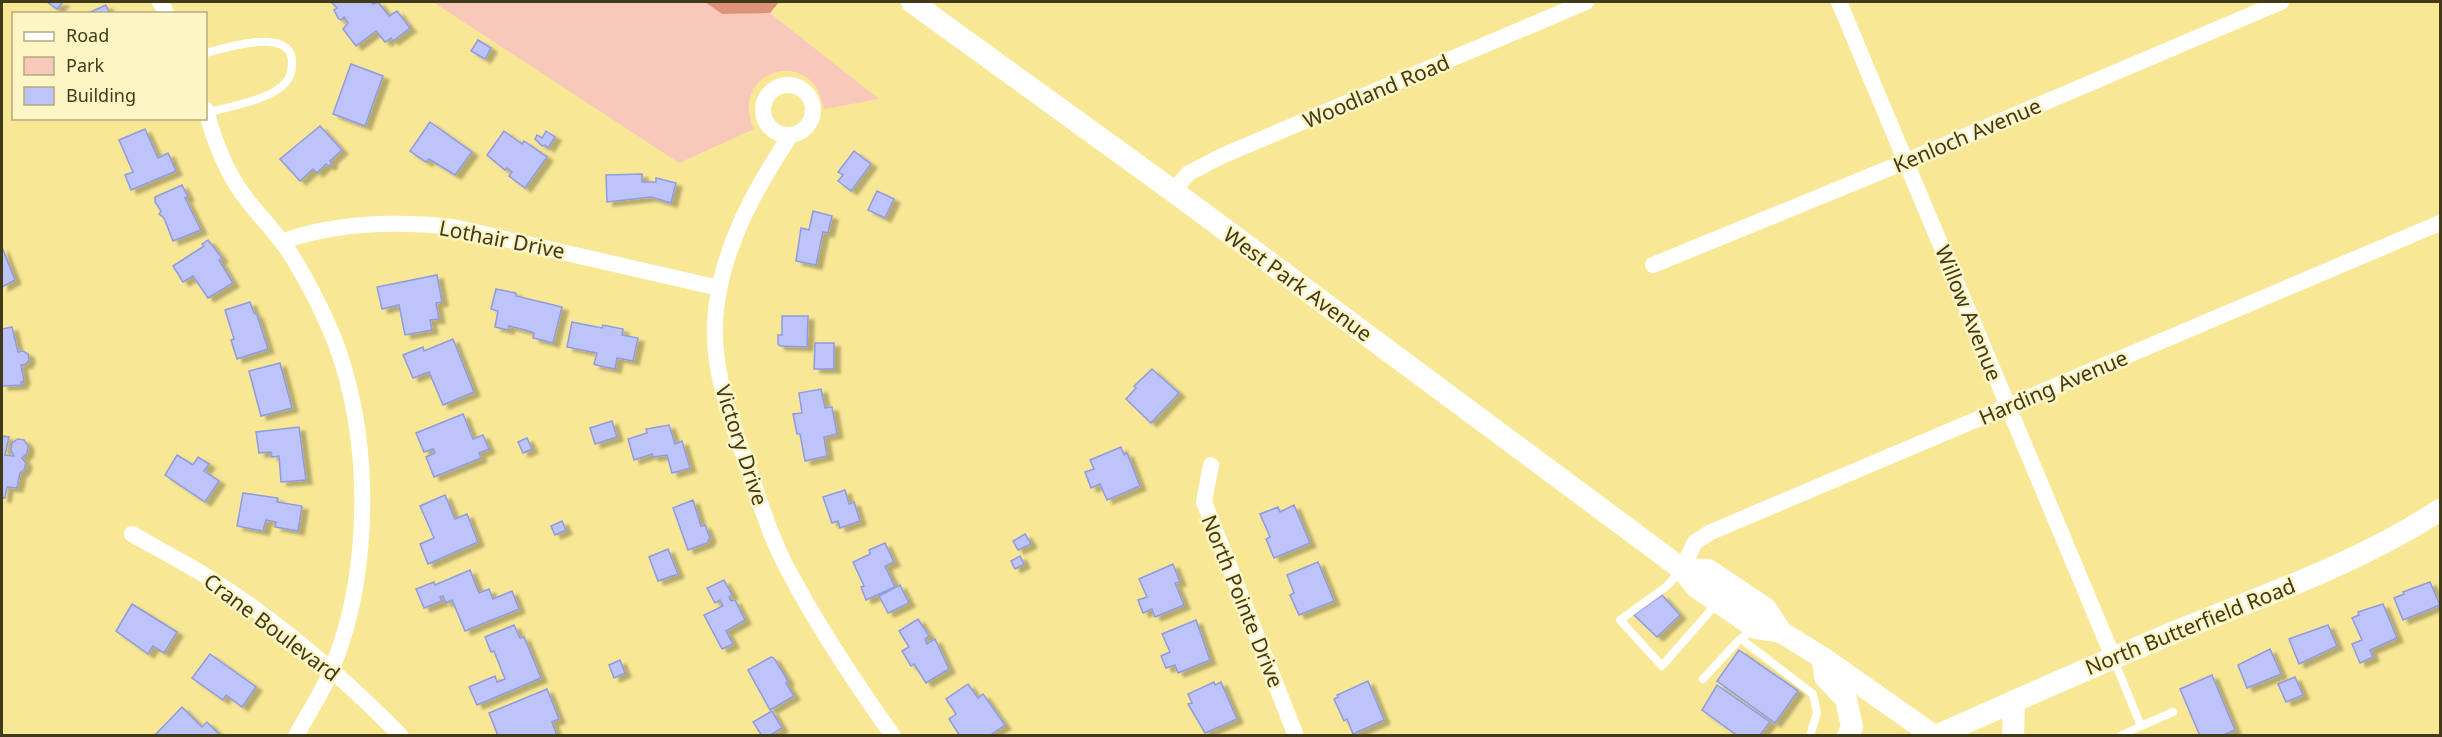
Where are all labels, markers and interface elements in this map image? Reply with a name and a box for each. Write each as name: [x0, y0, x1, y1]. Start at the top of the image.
legend: [12, 12, 207, 120]
text: Road: [66, 23, 109, 47]
street label: Woodland Road: [1299, 48, 1453, 134]
text: Park: [66, 53, 104, 77]
text: Building: [66, 83, 136, 107]
street label: Kenloch Avenue: [1889, 91, 2045, 179]
street label: Lothair Drive: [437, 213, 567, 265]
street label: West Park Avenue: [1218, 220, 1378, 348]
street label: Willow Avenue: [1929, 241, 2009, 385]
street label: Harding Avenue: [1974, 343, 2132, 431]
street label: Victory Drive: [709, 381, 775, 509]
street label: North Pointe Drive: [1196, 510, 1290, 692]
street label: Crane Boulevard: [198, 567, 346, 687]
street label: North Butterfield Road: [2081, 571, 2299, 681]

